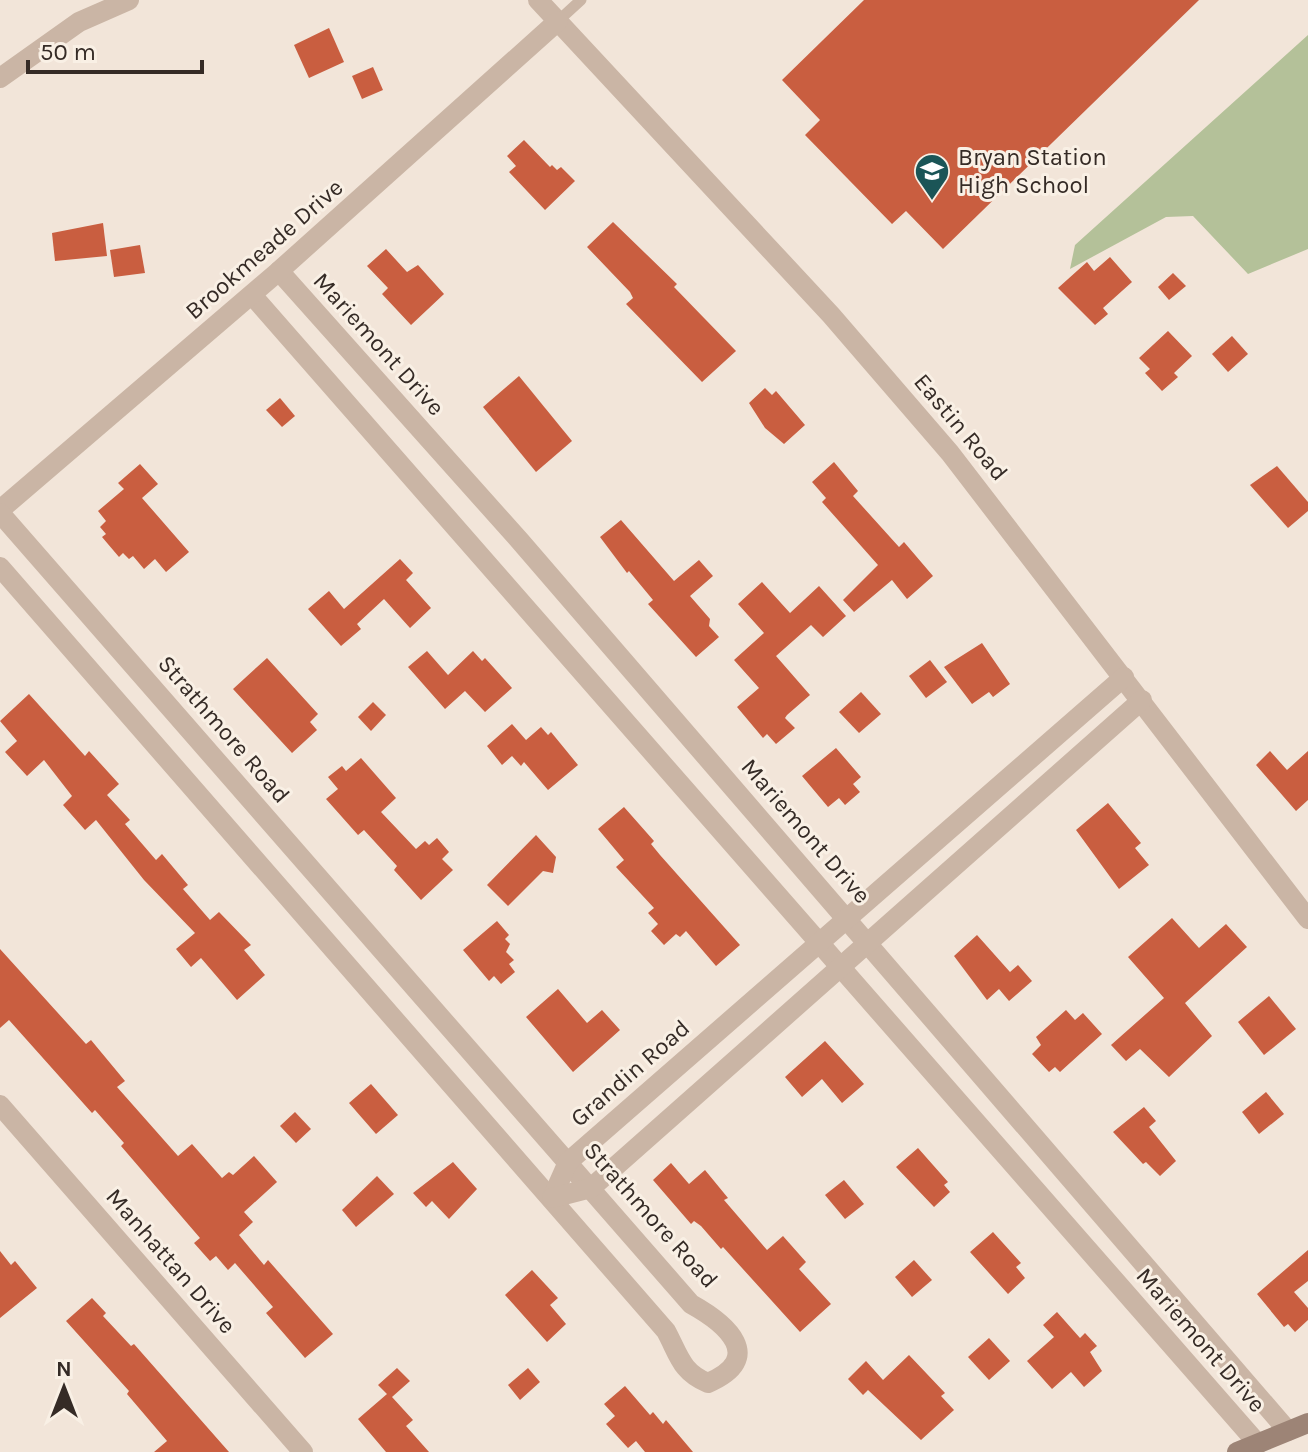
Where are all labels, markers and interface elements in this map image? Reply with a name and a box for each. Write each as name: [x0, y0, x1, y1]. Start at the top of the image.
scale bar: [28, 24, 202, 74]
text: 50 m: [40, 38, 96, 66]
place label: Bryan Station High School: [958, 143, 1107, 199]
school or university icon: Bryan Station High School: [913, 152, 951, 202]
street label: Brookmeade Drive: [179, 173, 349, 325]
street label: Mariemont Drive: [308, 267, 450, 421]
street label: Eastin Road: [908, 368, 1014, 486]
street label: Strathmore Road: [152, 649, 296, 809]
street label: Mariemont Drive: [736, 753, 876, 909]
street label: Grandin Road: [565, 1014, 695, 1132]
street label: Strathmore Road: [578, 1136, 724, 1294]
street label: Manhattan Drive: [100, 1183, 242, 1339]
street label: Mariemont Drive: [1131, 1262, 1271, 1418]
north arrow: [24, 1348, 104, 1428]
text: N: [56, 1356, 72, 1382]

